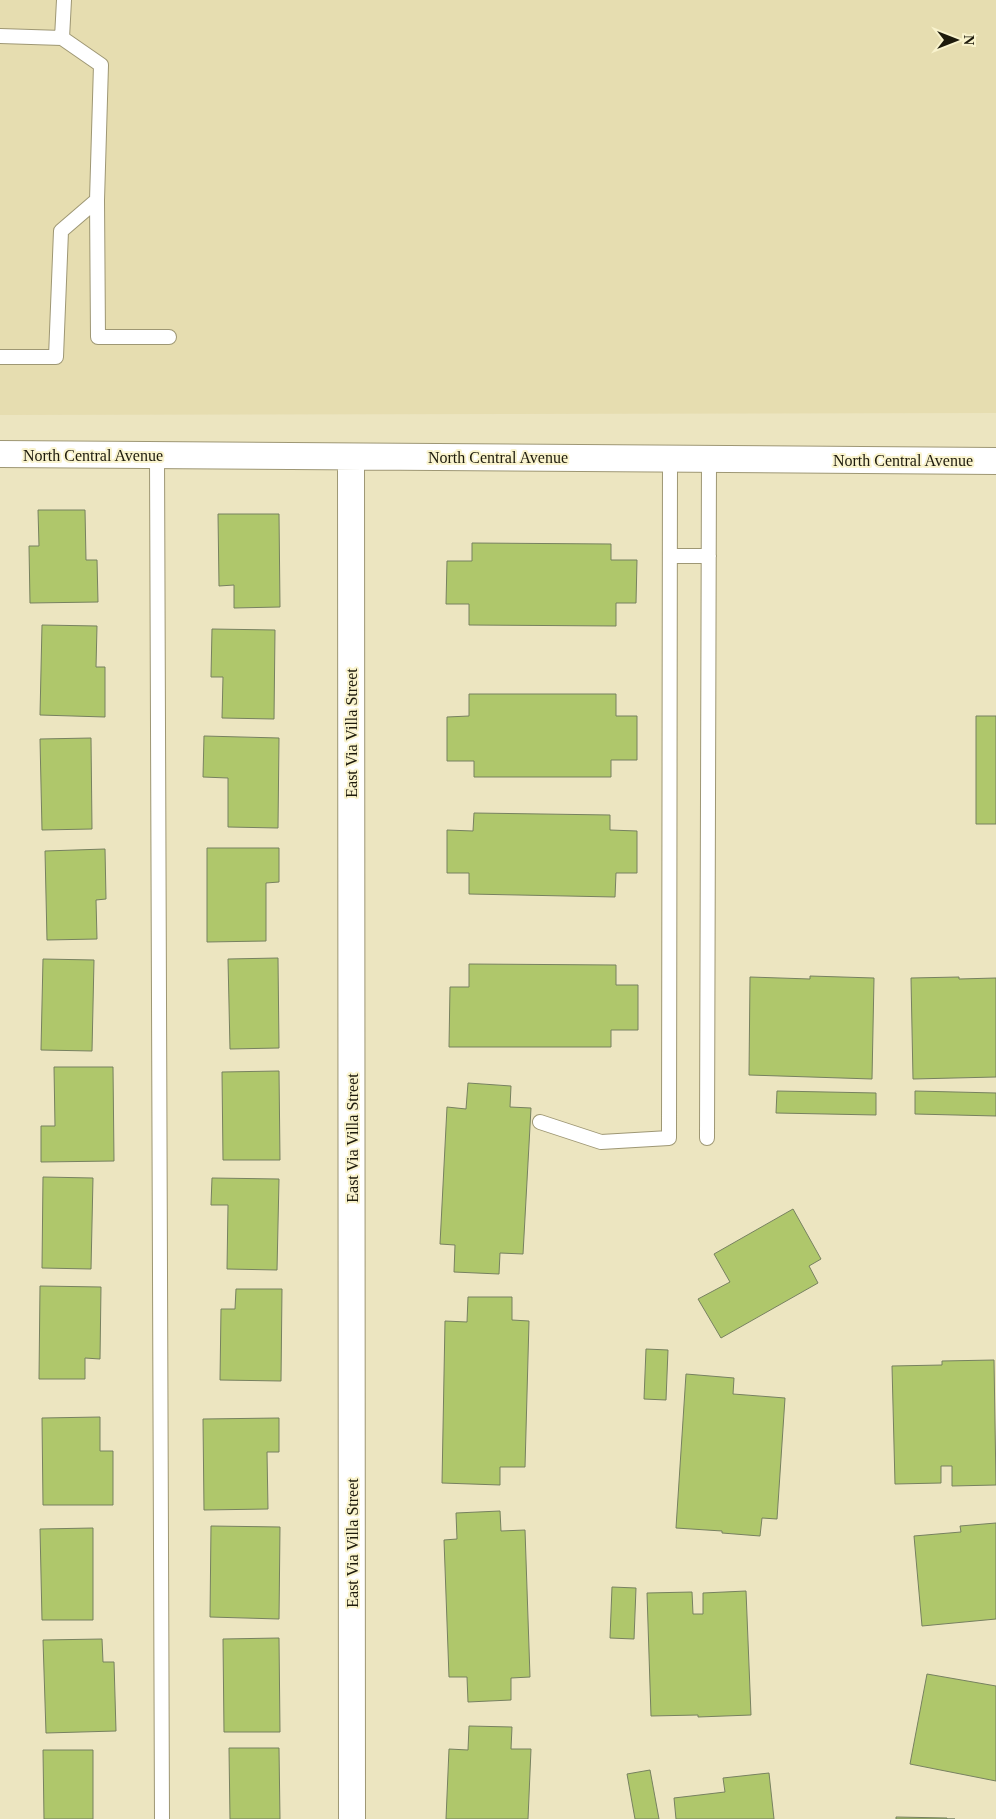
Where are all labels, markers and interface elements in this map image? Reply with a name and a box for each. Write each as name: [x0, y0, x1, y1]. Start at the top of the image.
north arrow: [931, 15, 981, 65]
text: N: [961, 35, 976, 45]
street label: North Central Avenue: [23, 447, 163, 464]
street label: North Central Avenue: [428, 449, 568, 466]
street label: North Central Avenue: [833, 452, 973, 469]
street label: East Via Villa Street: [343, 668, 360, 798]
street label: East Via Villa Street: [344, 1073, 361, 1203]
street label: East Via Villa Street: [344, 1478, 361, 1608]

